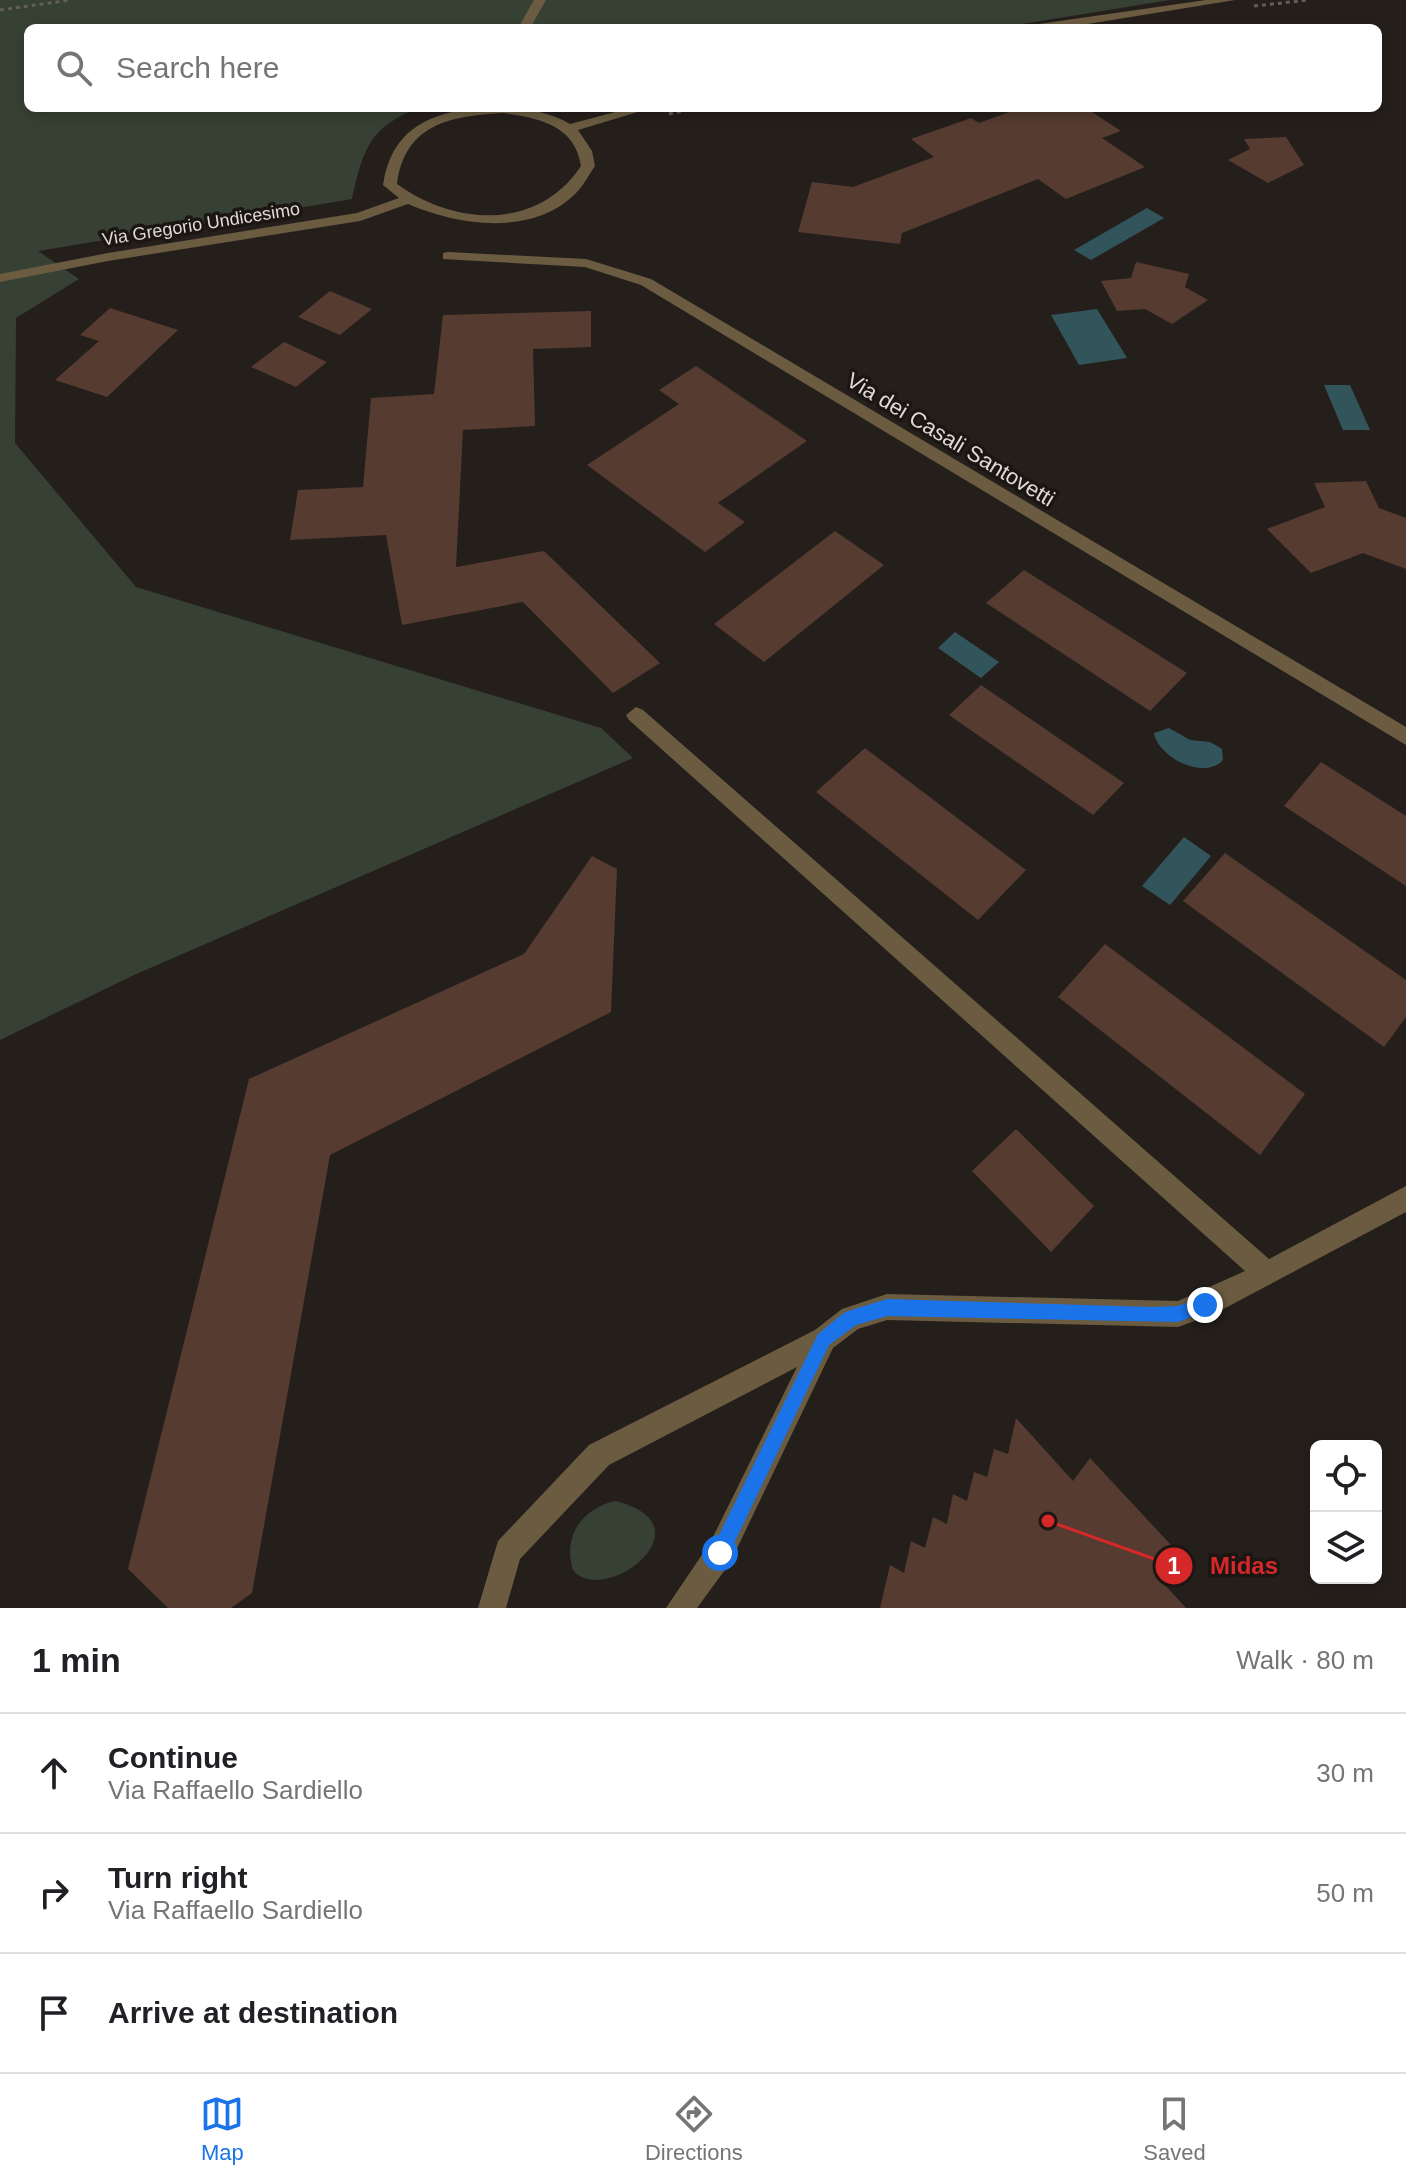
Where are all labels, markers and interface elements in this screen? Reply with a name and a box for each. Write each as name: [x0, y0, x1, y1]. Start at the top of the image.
search box: [24, 24, 1382, 112]
icon: search: [52, 46, 96, 90]
text: Search here: [116, 51, 279, 84]
street label: Via Gregorio Undicesimo: [101, 198, 301, 250]
street label: Via dei Casali Santovetti: [842, 367, 1059, 511]
route end: [1187, 1287, 1223, 1323]
map controls: [1310, 1440, 1382, 1584]
button: locate: [1310, 1440, 1382, 1512]
button: layers: [1310, 1512, 1382, 1584]
route start: [702, 1535, 738, 1571]
callout: Midas: [1154, 1542, 1294, 1590]
text: 1: [1167, 1552, 1181, 1579]
text: Midas: [1210, 1552, 1278, 1579]
text: 1 min: [32, 1641, 121, 1679]
text: Walk · 80 m: [1236, 1645, 1374, 1675]
text: Continue: [108, 1741, 238, 1774]
icon: ahead: [32, 1751, 76, 1795]
text: 30 m: [1316, 1758, 1374, 1788]
text: Via Raffaello Sardiello: [108, 1775, 363, 1805]
text: Turn right: [108, 1861, 247, 1894]
icon: right: [32, 1871, 76, 1915]
text: 50 m: [1316, 1878, 1374, 1908]
text: Via Raffaello Sardiello: [108, 1895, 363, 1925]
icon: arrive: [32, 1991, 76, 2035]
text: Arrive at destination: [108, 1996, 398, 2029]
tab: Map: [200, 2092, 244, 2166]
tab: Directions: [645, 2092, 743, 2166]
tab: Saved: [1143, 2092, 1206, 2166]

